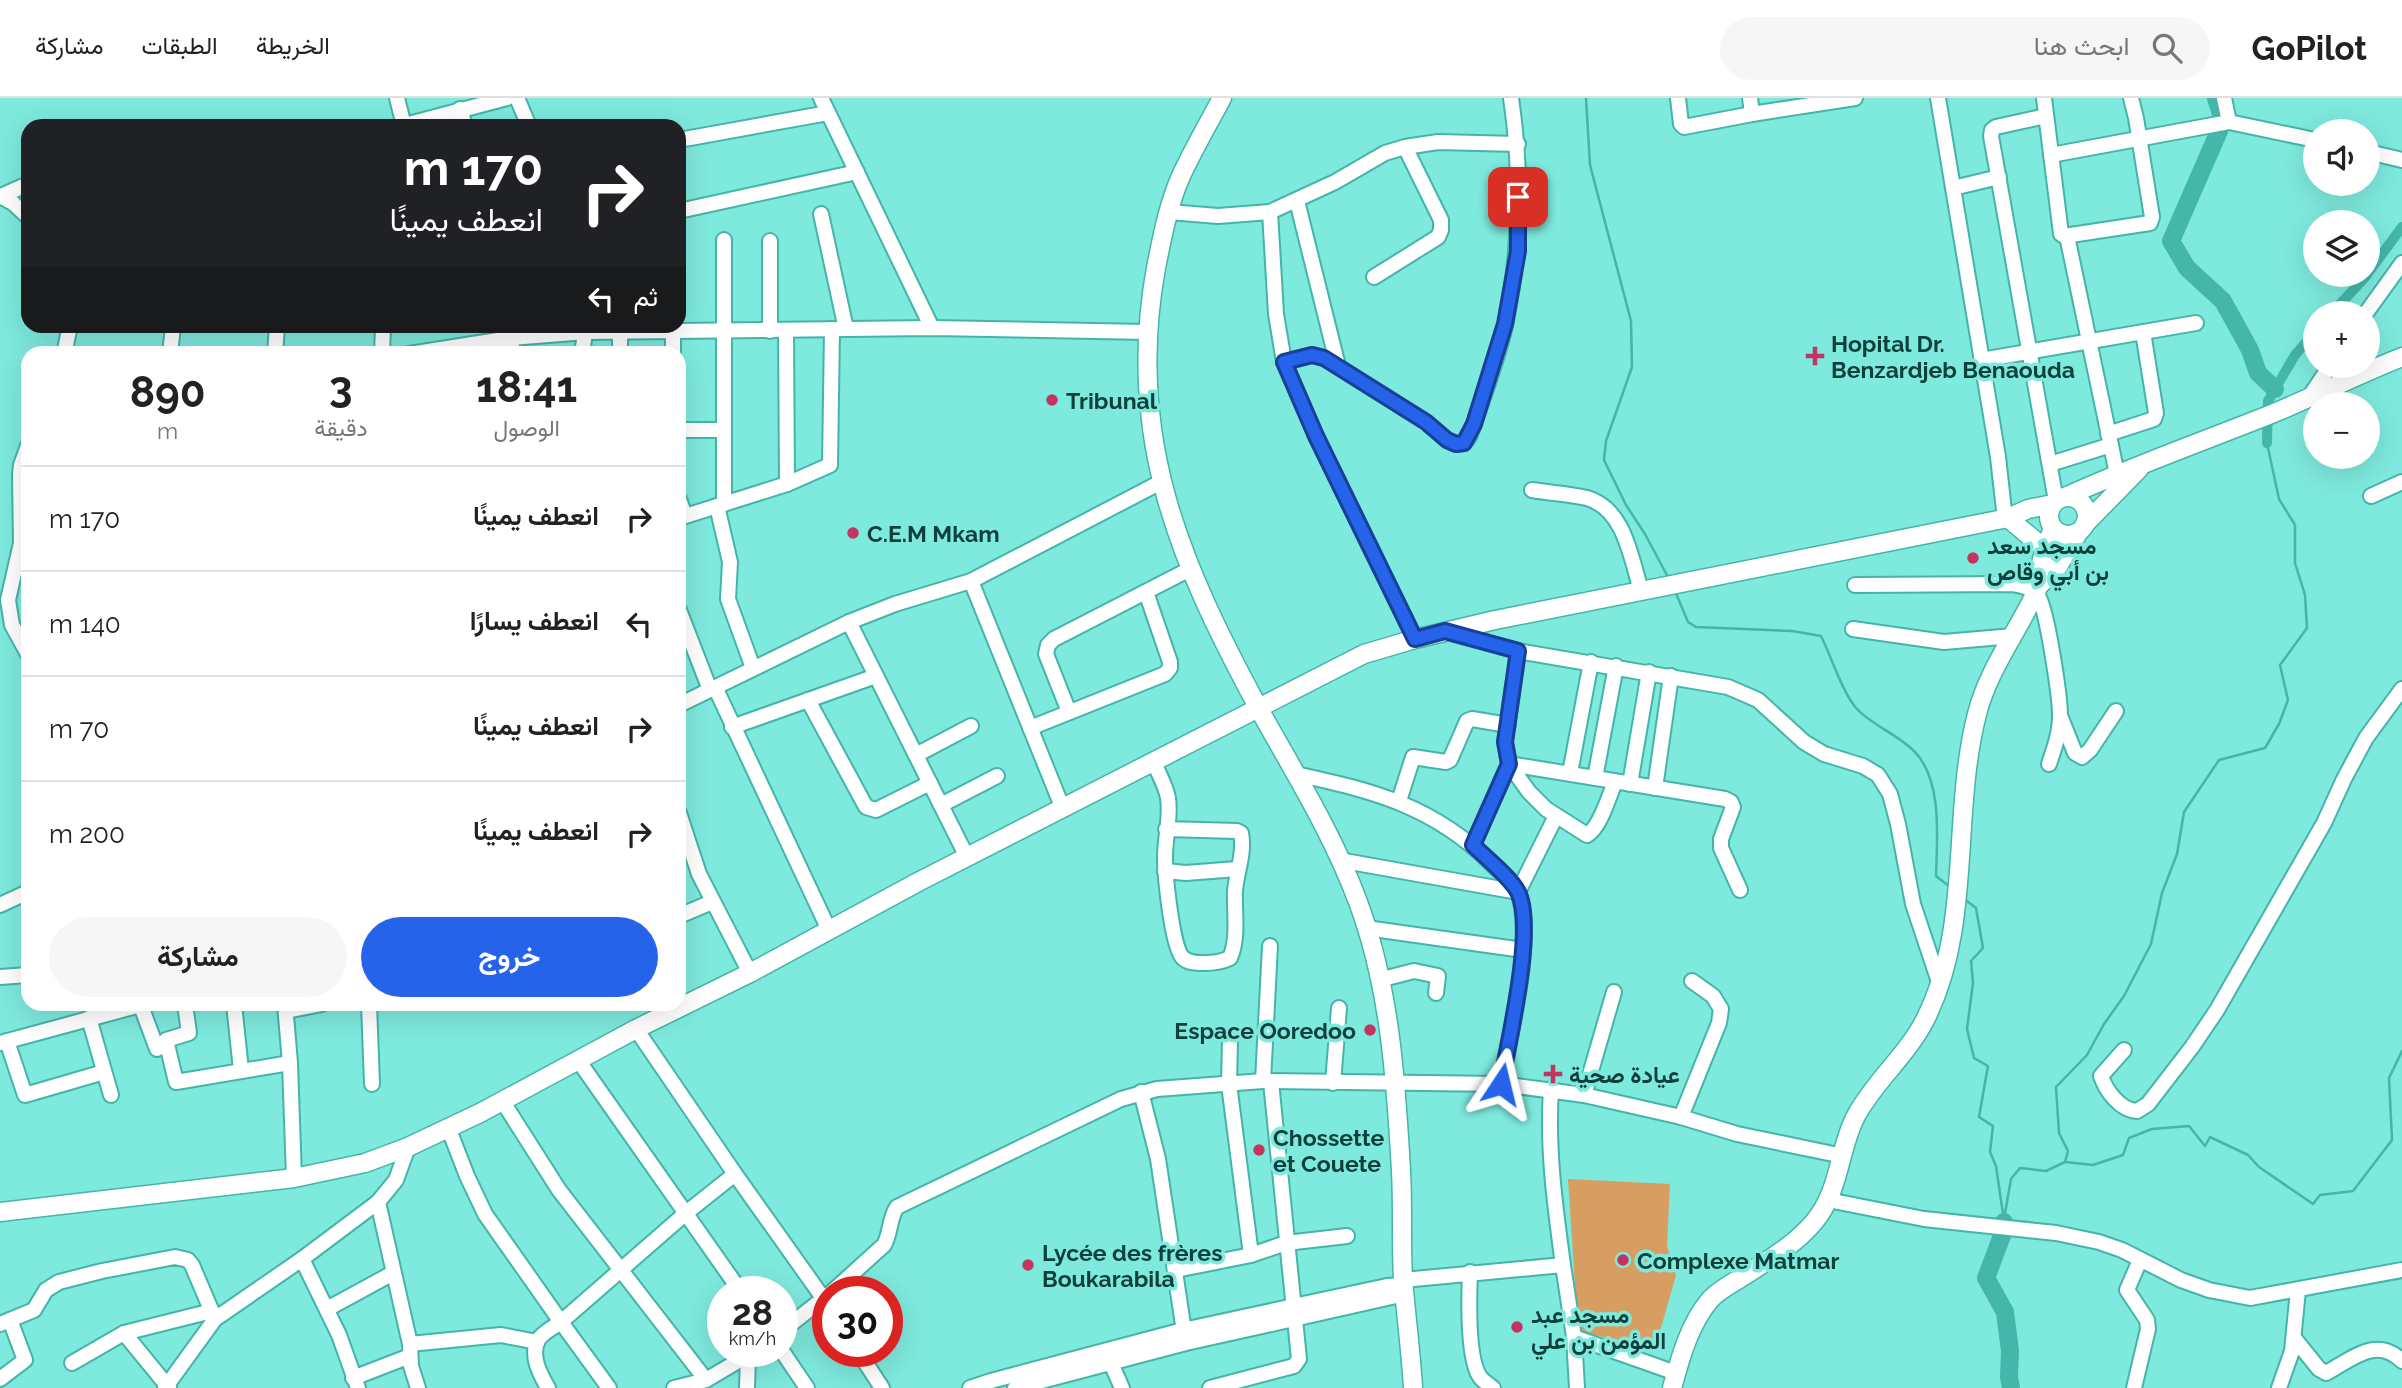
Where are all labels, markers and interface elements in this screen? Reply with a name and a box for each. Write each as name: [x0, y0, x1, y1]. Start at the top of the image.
search box: [1720, 17, 2210, 80]
icon: search: [2148, 29, 2186, 67]
text: GoPilot: [2252, 29, 2367, 68]
text: مشاركة: [35, 31, 103, 60]
text: الطبقات: [141, 31, 218, 60]
text: الخريطة: [256, 31, 330, 60]
text: ابحث هنا: [2034, 31, 2130, 61]
map controls: [2303, 119, 2380, 469]
button: sound: [2303, 119, 2380, 196]
text: 170 m: [404, 139, 543, 196]
icon: right: [567, 147, 658, 238]
pin: [1488, 167, 1548, 227]
icon: arrive: [1499, 178, 1537, 216]
text: انعطف يمينًا: [390, 201, 543, 238]
button: layers: [2303, 210, 2380, 287]
icon: left: [582, 280, 620, 318]
text: ثم: [634, 282, 658, 312]
button: +: [2303, 301, 2380, 378]
place label: Hopital Dr. Benzardjeb Benaouda: [1831, 330, 2075, 383]
marker: Hopital Dr. Benzardjeb Benaouda: [1805, 346, 1825, 366]
text: 3: [329, 363, 353, 412]
text: 18:41: [476, 363, 577, 412]
text: 890: [130, 368, 206, 417]
place label: Tribunal: [1066, 387, 1158, 414]
marker: Tribunal: [1044, 392, 1060, 408]
button: −: [2303, 392, 2380, 469]
text: دقيقة: [314, 414, 367, 441]
text: الوصول: [494, 414, 560, 441]
text: m: [157, 417, 178, 444]
icon: right: [620, 500, 658, 538]
text: انعطف يمينًا: [473, 501, 599, 531]
text: 170 m: [49, 504, 120, 534]
place label: C.E.M Mkam: [867, 520, 1000, 547]
marker: C.E.M Mkam: [845, 525, 861, 541]
place label: مسجد سعد بن أبي وقاص: [1987, 532, 2109, 592]
marker: مسجد سعد بن أبي وقاص: [1965, 550, 1981, 566]
icon: left: [620, 605, 658, 643]
text: انعطف يسارًا: [470, 606, 599, 636]
text: 140 m: [49, 609, 121, 639]
icon: right: [620, 710, 658, 748]
text: انعطف يمينًا: [473, 711, 599, 741]
text: 70 m: [49, 714, 109, 744]
icon: right: [620, 815, 658, 853]
text: انعطف يمينًا: [473, 816, 599, 846]
text: 200 m: [49, 819, 125, 849]
button: مشاركة: [49, 917, 347, 997]
button: خروج: [361, 917, 658, 997]
place label: Espace Ooredoo: [1174, 1017, 1356, 1044]
marker: Espace Ooredoo: [1362, 1022, 1378, 1038]
position arrow: [1464, 1047, 1538, 1121]
place label: عيادة صحية: [1569, 1061, 1680, 1089]
marker: عيادة صحية: [1543, 1064, 1563, 1084]
place label: Chossette et Couete: [1273, 1124, 1384, 1177]
marker: Chossette et Couete: [1251, 1142, 1267, 1158]
place label: Lycée des frères Boukarabila: [1042, 1239, 1223, 1292]
place label: Complexe Matmar: [1637, 1247, 1840, 1274]
marker: Complexe Matmar: [1615, 1252, 1631, 1268]
marker: Lycée des frères Boukarabila: [1020, 1257, 1036, 1273]
speed limit sign: 30: [812, 1276, 903, 1367]
text: 28: [732, 1292, 773, 1333]
place label: مسجد عبد المؤمن بن علي: [1531, 1301, 1666, 1361]
marker: مسجد عبد المؤمن بن علي: [1509, 1319, 1525, 1335]
text: km/h: [729, 1328, 776, 1349]

